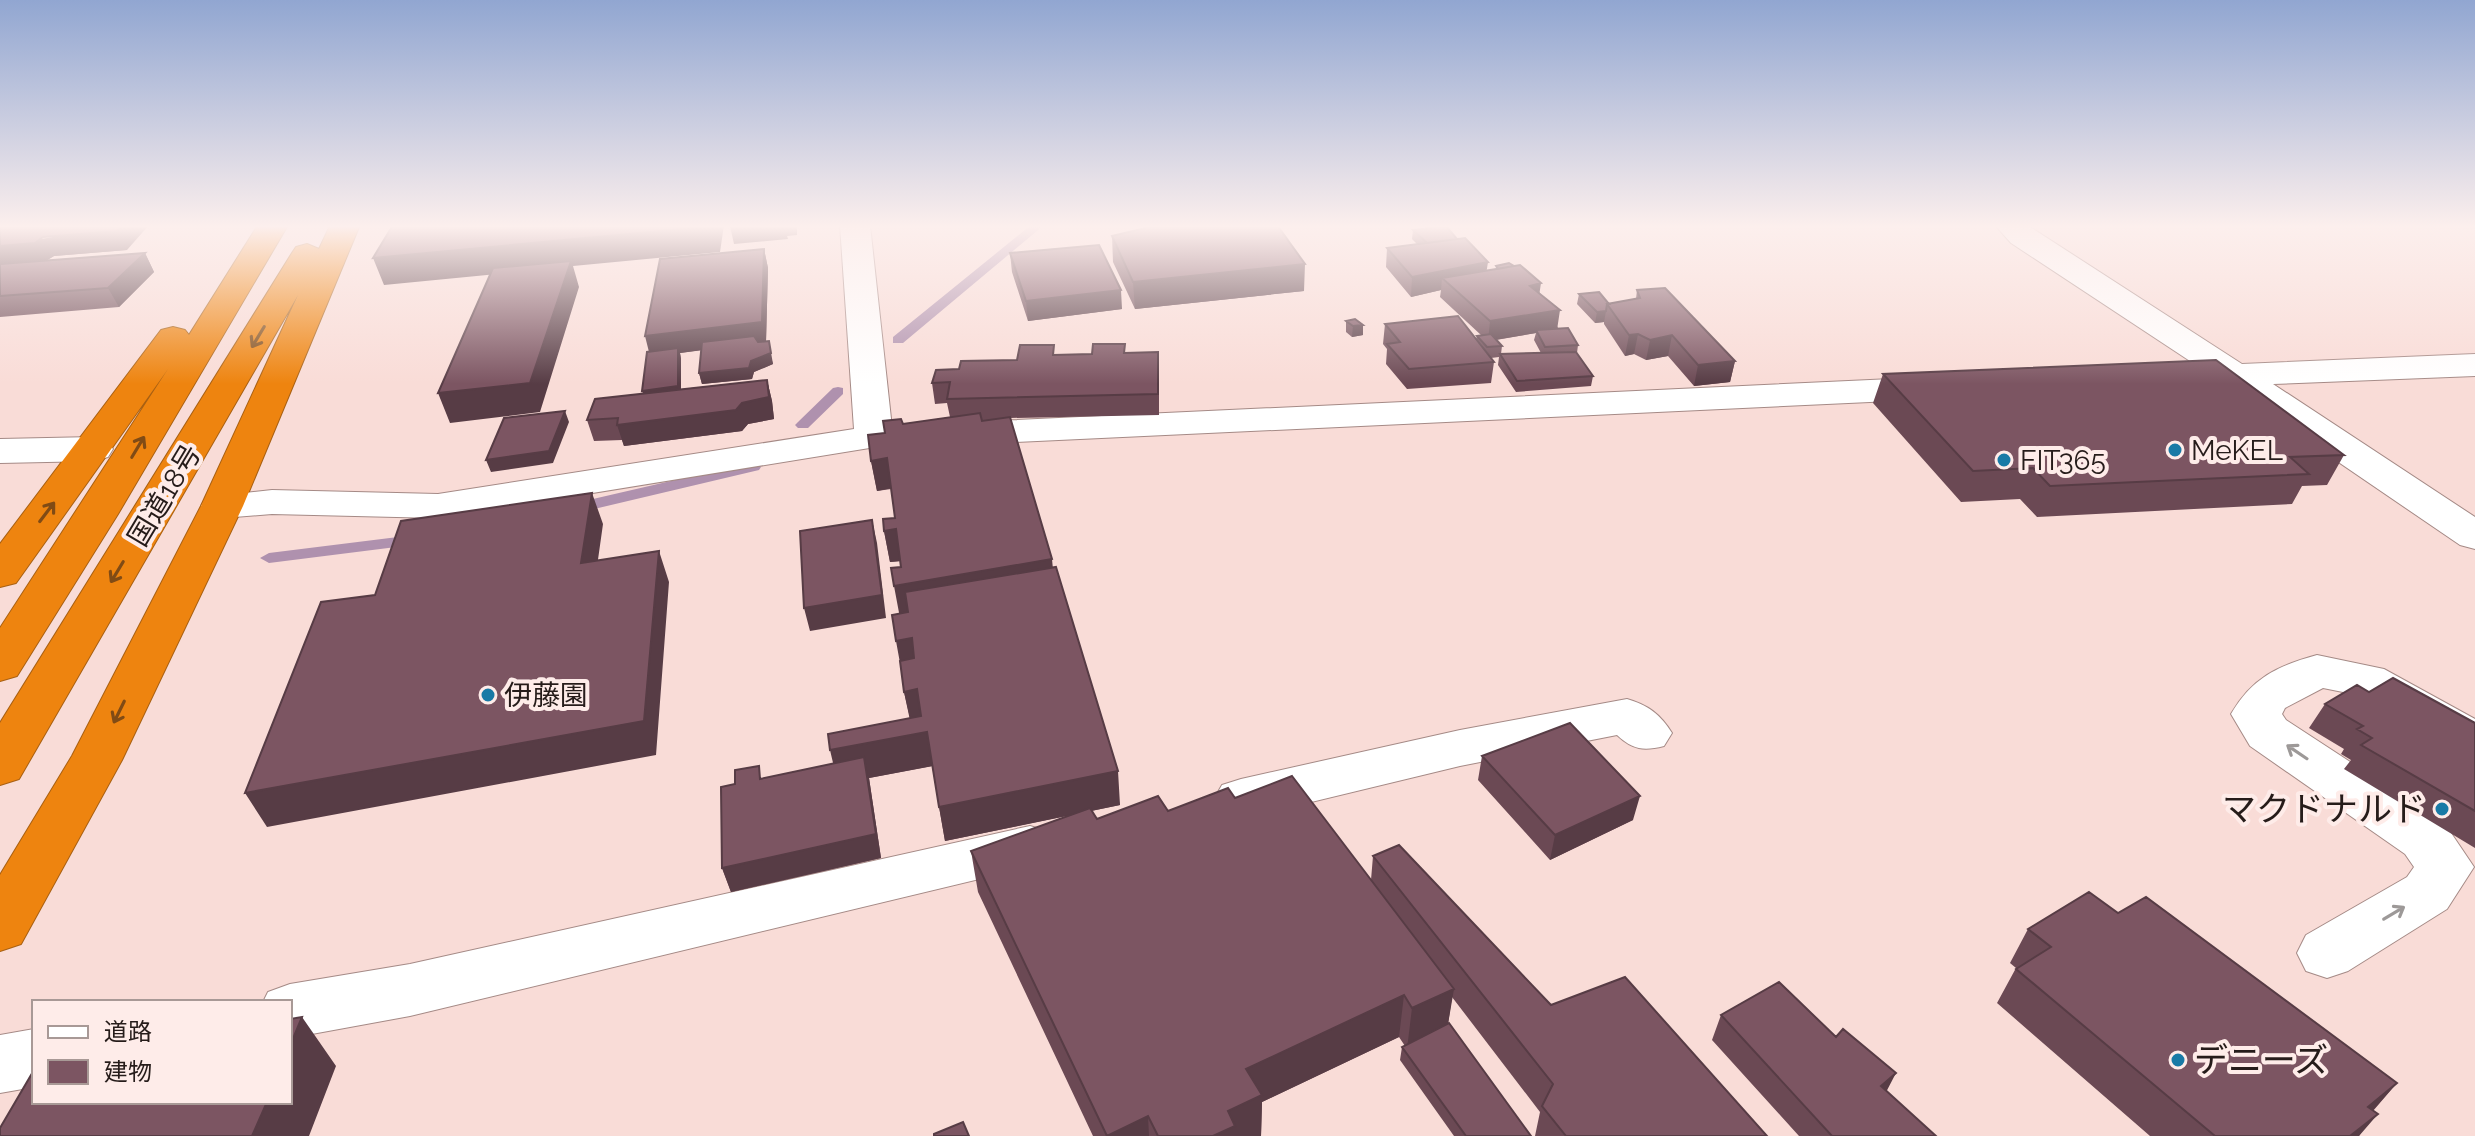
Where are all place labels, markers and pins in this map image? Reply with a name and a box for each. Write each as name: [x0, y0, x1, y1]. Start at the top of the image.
place label: MeKEL: [2191, 434, 2283, 467]
marker: MeKEL: [2166, 441, 2184, 459]
place label: FIT365: [2020, 444, 2106, 477]
marker: FIT365: [1995, 451, 2013, 469]
place label: 伊藤園: [504, 679, 588, 712]
marker: 伊藤園: [479, 686, 497, 704]
place label: マクドナルド: [2222, 789, 2426, 829]
marker: マクドナルド: [2433, 800, 2451, 818]
place label: デニーズ: [2194, 1040, 2328, 1080]
marker: デニーズ: [2169, 1051, 2187, 1069]

